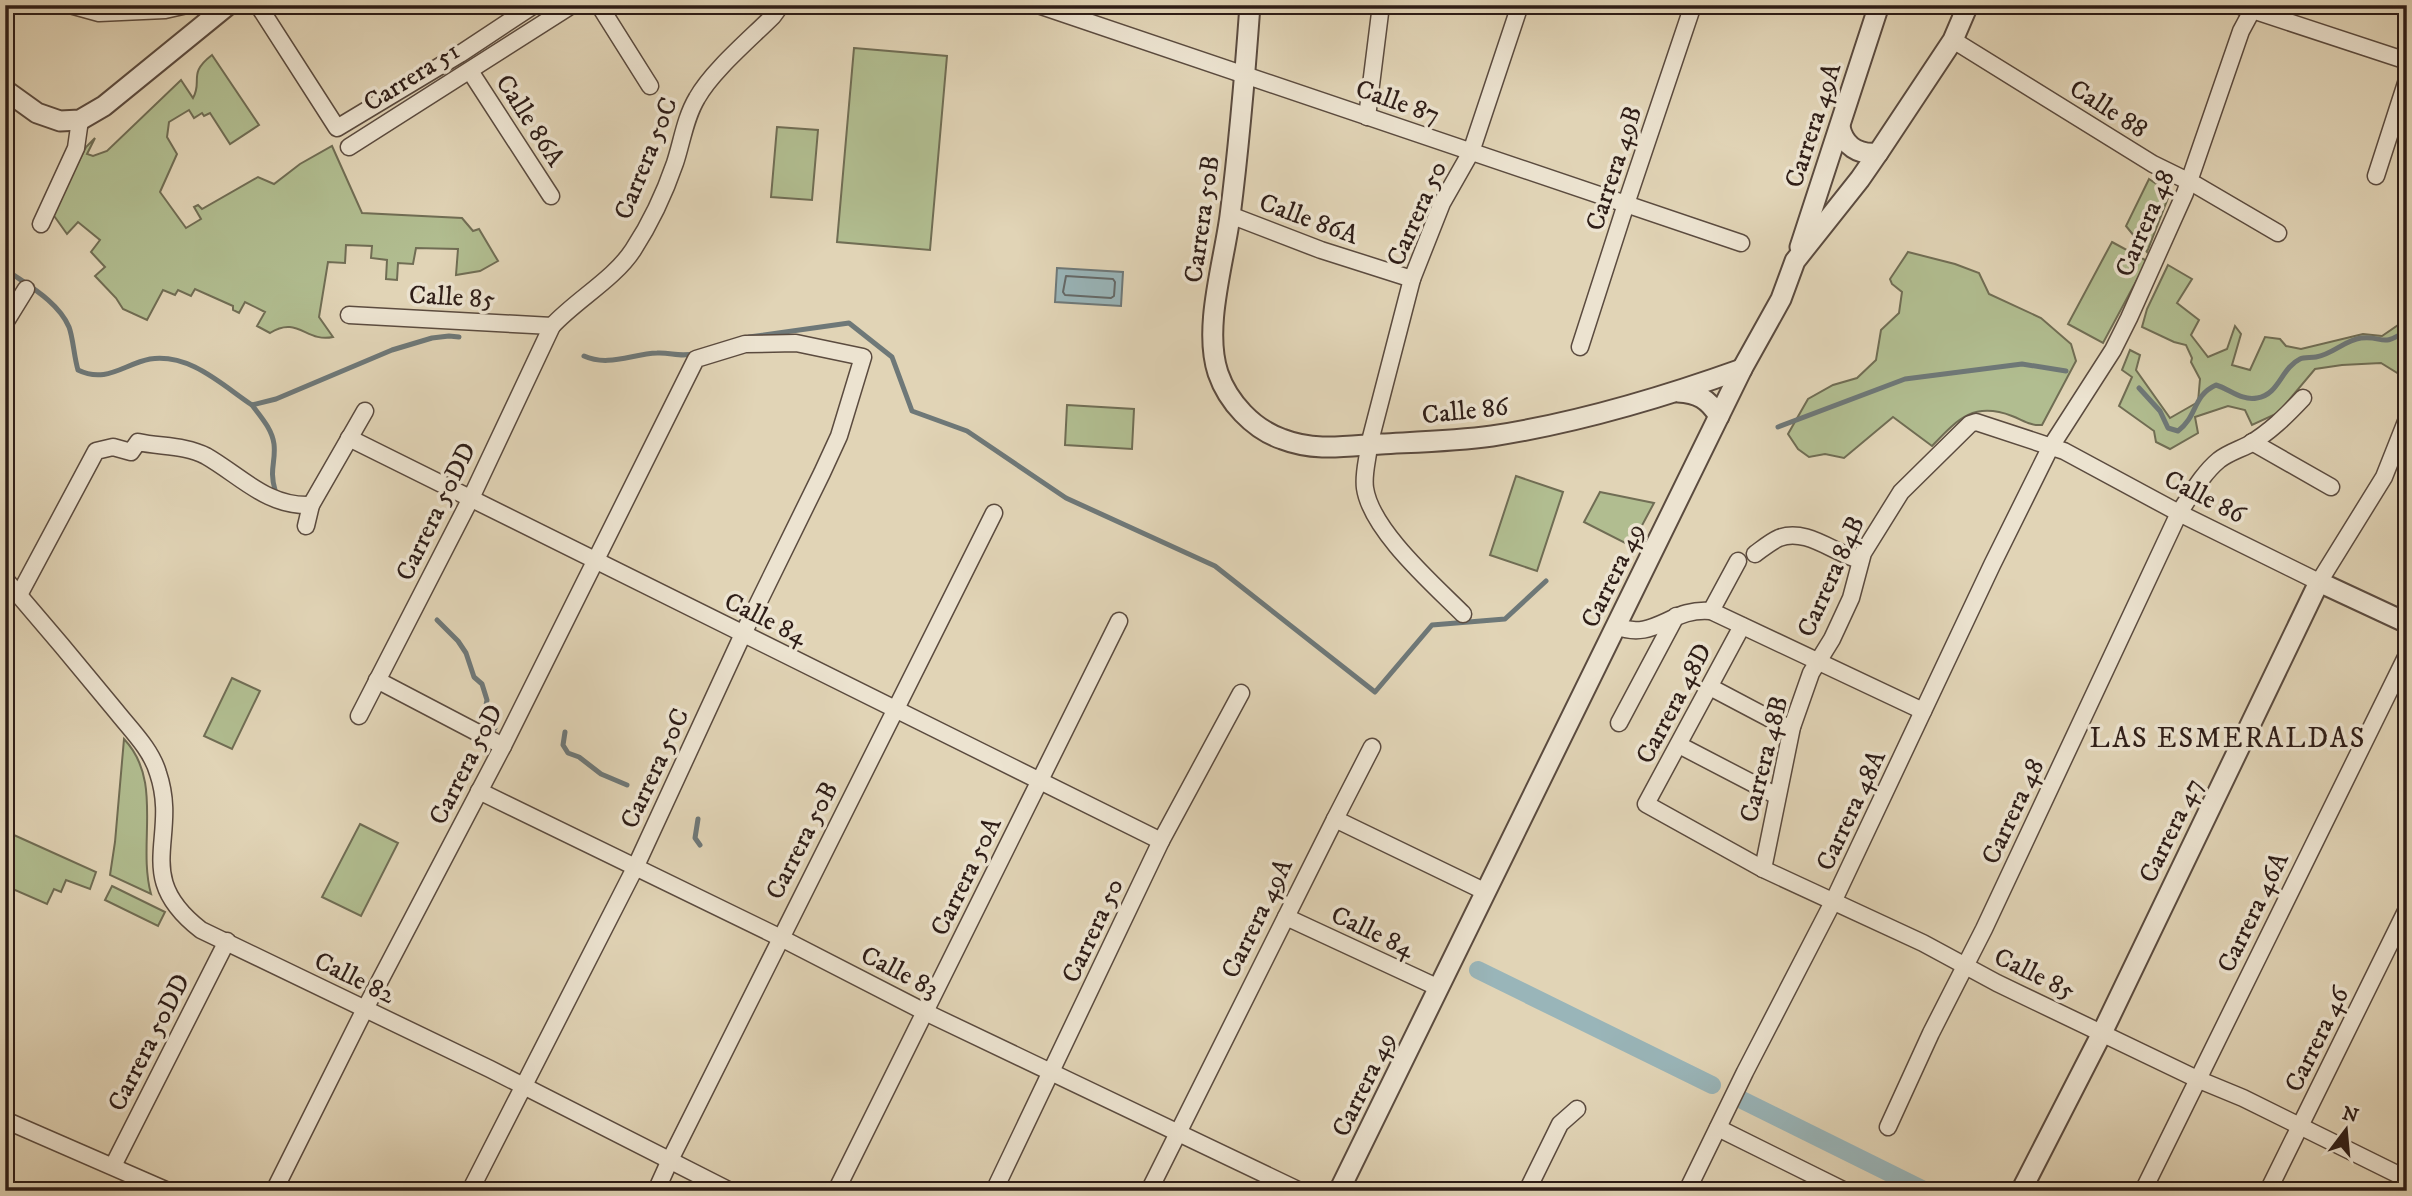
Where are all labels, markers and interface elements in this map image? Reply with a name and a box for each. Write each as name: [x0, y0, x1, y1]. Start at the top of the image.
street label: Carrera 51: [358, 35, 466, 120]
street label: Carrera 49A: [1778, 58, 1849, 192]
street label: Calle 86A: [488, 69, 572, 173]
street label: Calle 88: [2063, 72, 2154, 146]
street label: Calle 87: [1351, 73, 1444, 132]
street label: Carrera 50C: [607, 93, 686, 225]
street label: Carrera 49B: [1579, 102, 1650, 235]
street label: Carrera 50B: [1177, 153, 1228, 285]
street label: Carrera 50: [1380, 156, 1455, 271]
street label: Carrera 48: [2108, 165, 2183, 282]
street label: Calle 86A: [1254, 186, 1363, 253]
street label: Calle 85: [408, 279, 496, 316]
street label: Calle 86: [1420, 390, 1511, 432]
street label: Carrera 50DD: [389, 437, 484, 586]
street label: Calle 86: [2158, 463, 2252, 532]
street label: Carrera 84B: [1790, 511, 1873, 642]
street label: Carrera 49: [1574, 518, 1653, 634]
street label: Calle 84: [718, 585, 813, 654]
street label: Carrera 48D: [1629, 638, 1720, 770]
street label: Carrera 48B: [1733, 693, 1796, 826]
street label: Carrera 50D: [422, 699, 511, 831]
street label: Carrera 50C: [613, 703, 698, 834]
district label: LAS ESMERALDAS: [2090, 721, 2366, 756]
street label: Carrera 48A: [1809, 745, 1894, 876]
street label: Carrera 48: [1975, 754, 2052, 870]
street label: Carrera 47: [2132, 773, 2211, 888]
street label: Carrera 50B: [759, 776, 846, 905]
street label: Carrera 50A: [923, 811, 1009, 942]
street label: Carrera 46A: [2210, 847, 2297, 978]
street label: Carrera 49A: [1214, 853, 1301, 984]
street label: Carrera 50: [1055, 873, 1132, 988]
street label: Calle 84: [1325, 899, 1420, 966]
street label: Calle 83: [855, 939, 944, 1006]
street label: Calle 85: [1988, 941, 2080, 1008]
street label: Calle 82: [308, 945, 400, 1012]
street label: Carrera 50DD: [101, 968, 198, 1117]
street label: Carrera 46: [2278, 980, 2358, 1098]
street label: Carrera 49: [1325, 1027, 1404, 1143]
north arrow: [2310, 1094, 2380, 1164]
text: N: [2340, 1102, 2361, 1128]

